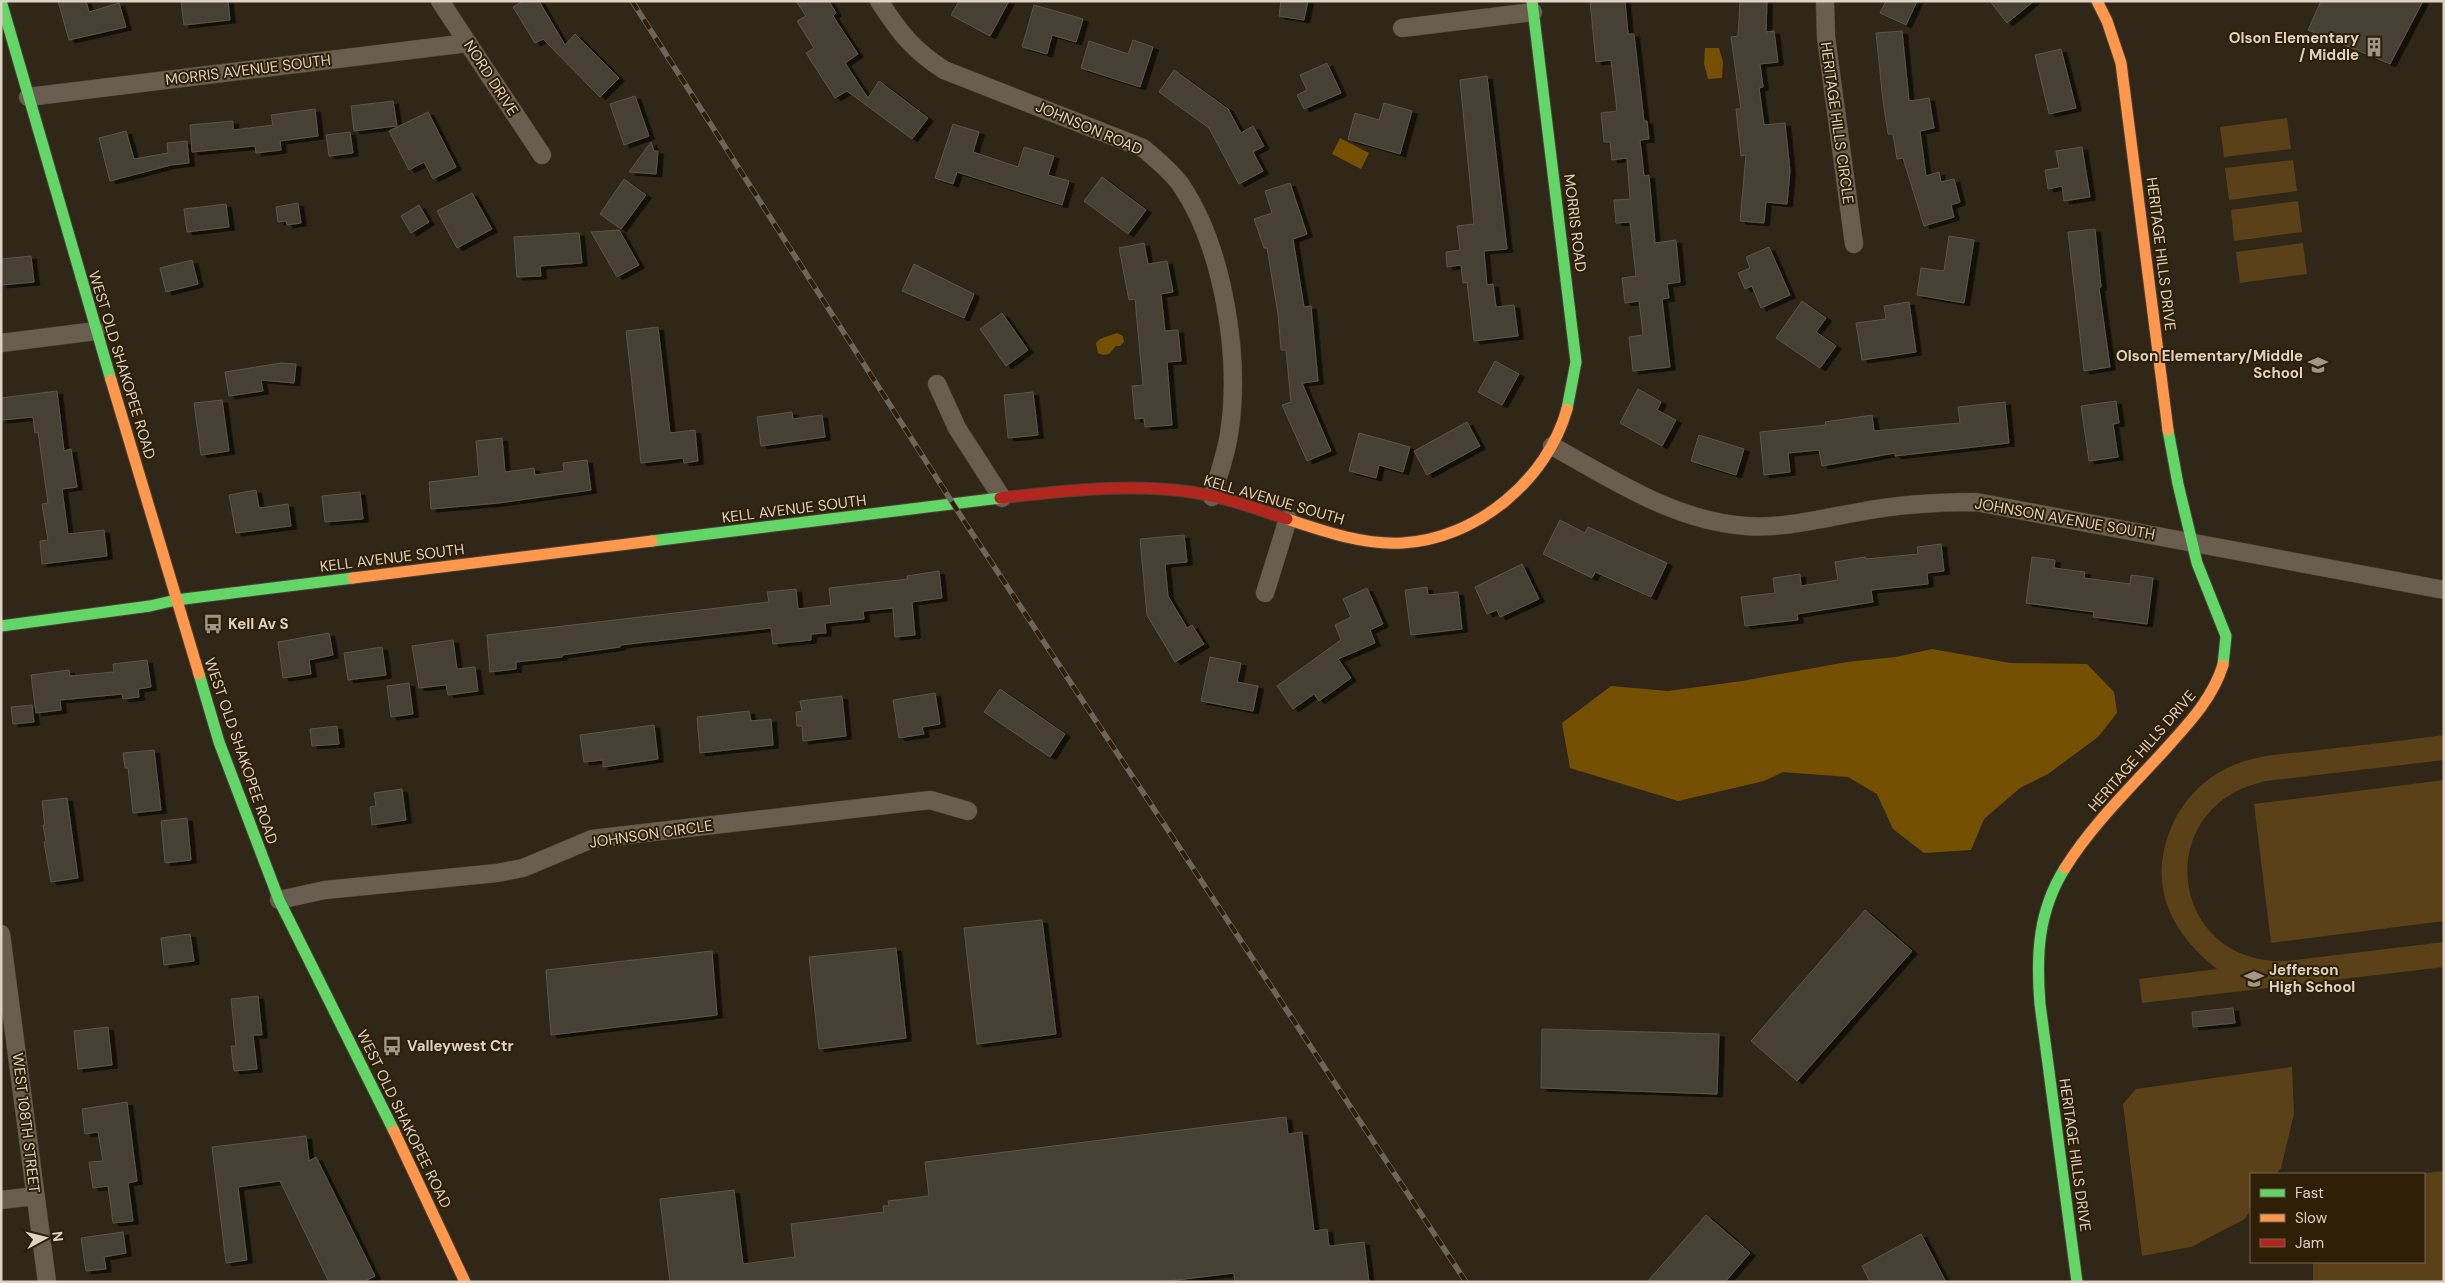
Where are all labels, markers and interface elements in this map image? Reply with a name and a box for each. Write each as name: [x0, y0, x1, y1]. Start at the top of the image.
place label: Olson Elementary / Middle: [2229, 28, 2359, 65]
street label: NORD DRIVE: [459, 36, 523, 120]
building icon: Olson Elementary / Middle: [2363, 36, 2385, 58]
street label: HERITAGE HILLS CIRCLE: [1816, 41, 1858, 205]
street label: MORRIS AVENUE SOUTH: [164, 50, 332, 90]
street label: JOHNSON ROAD: [1032, 96, 1146, 160]
street label: MORRIS ROAD: [1559, 173, 1591, 273]
street label: HERITAGE HILLS DRIVE: [2142, 176, 2180, 332]
street label: WEST OLD SHAKOPEE ROAD: [84, 268, 160, 462]
place label: Olson Elementary/Middle School: [2116, 346, 2303, 383]
school or university icon: Olson Elementary/Middle School: [2307, 354, 2329, 376]
street label: KELL AVENUE SOUTH: [1201, 470, 1347, 530]
street label: KELL AVENUE SOUTH: [721, 490, 867, 528]
street label: JOHNSON AVENUE SOUTH: [1973, 493, 2157, 545]
street label: KELL AVENUE SOUTH: [319, 539, 465, 577]
bus stop icon: Kell Av S: [202, 613, 224, 635]
place label: Kell Av S: [228, 614, 289, 634]
street label: WEST OLD SHAKOPEE ROAD: [200, 655, 282, 847]
street label: HERITAGE HILLS DRIVE: [2084, 686, 2200, 816]
street label: JOHNSON CIRCLE: [588, 815, 714, 853]
place label: Jefferson High School: [2269, 960, 2355, 997]
school or university icon: Jefferson High School: [2243, 968, 2265, 990]
street label: WEST OLD SHAKOPEE ROAD: [352, 1027, 456, 1211]
bus stop icon: Valleywest Ctr: [381, 1035, 403, 1057]
place label: Valleywest Ctr: [407, 1036, 514, 1056]
street label: WEST 108TH STREET: [7, 1052, 45, 1194]
street label: HERITAGE HILLS DRIVE: [2054, 1077, 2096, 1233]
legend: [2250, 1173, 2425, 1263]
text: Fast: [2295, 1183, 2324, 1203]
text: Slow: [2295, 1208, 2328, 1228]
north arrow: [20, 1213, 70, 1263]
text: N: [48, 1230, 67, 1243]
text: Jam: [2295, 1233, 2324, 1253]

